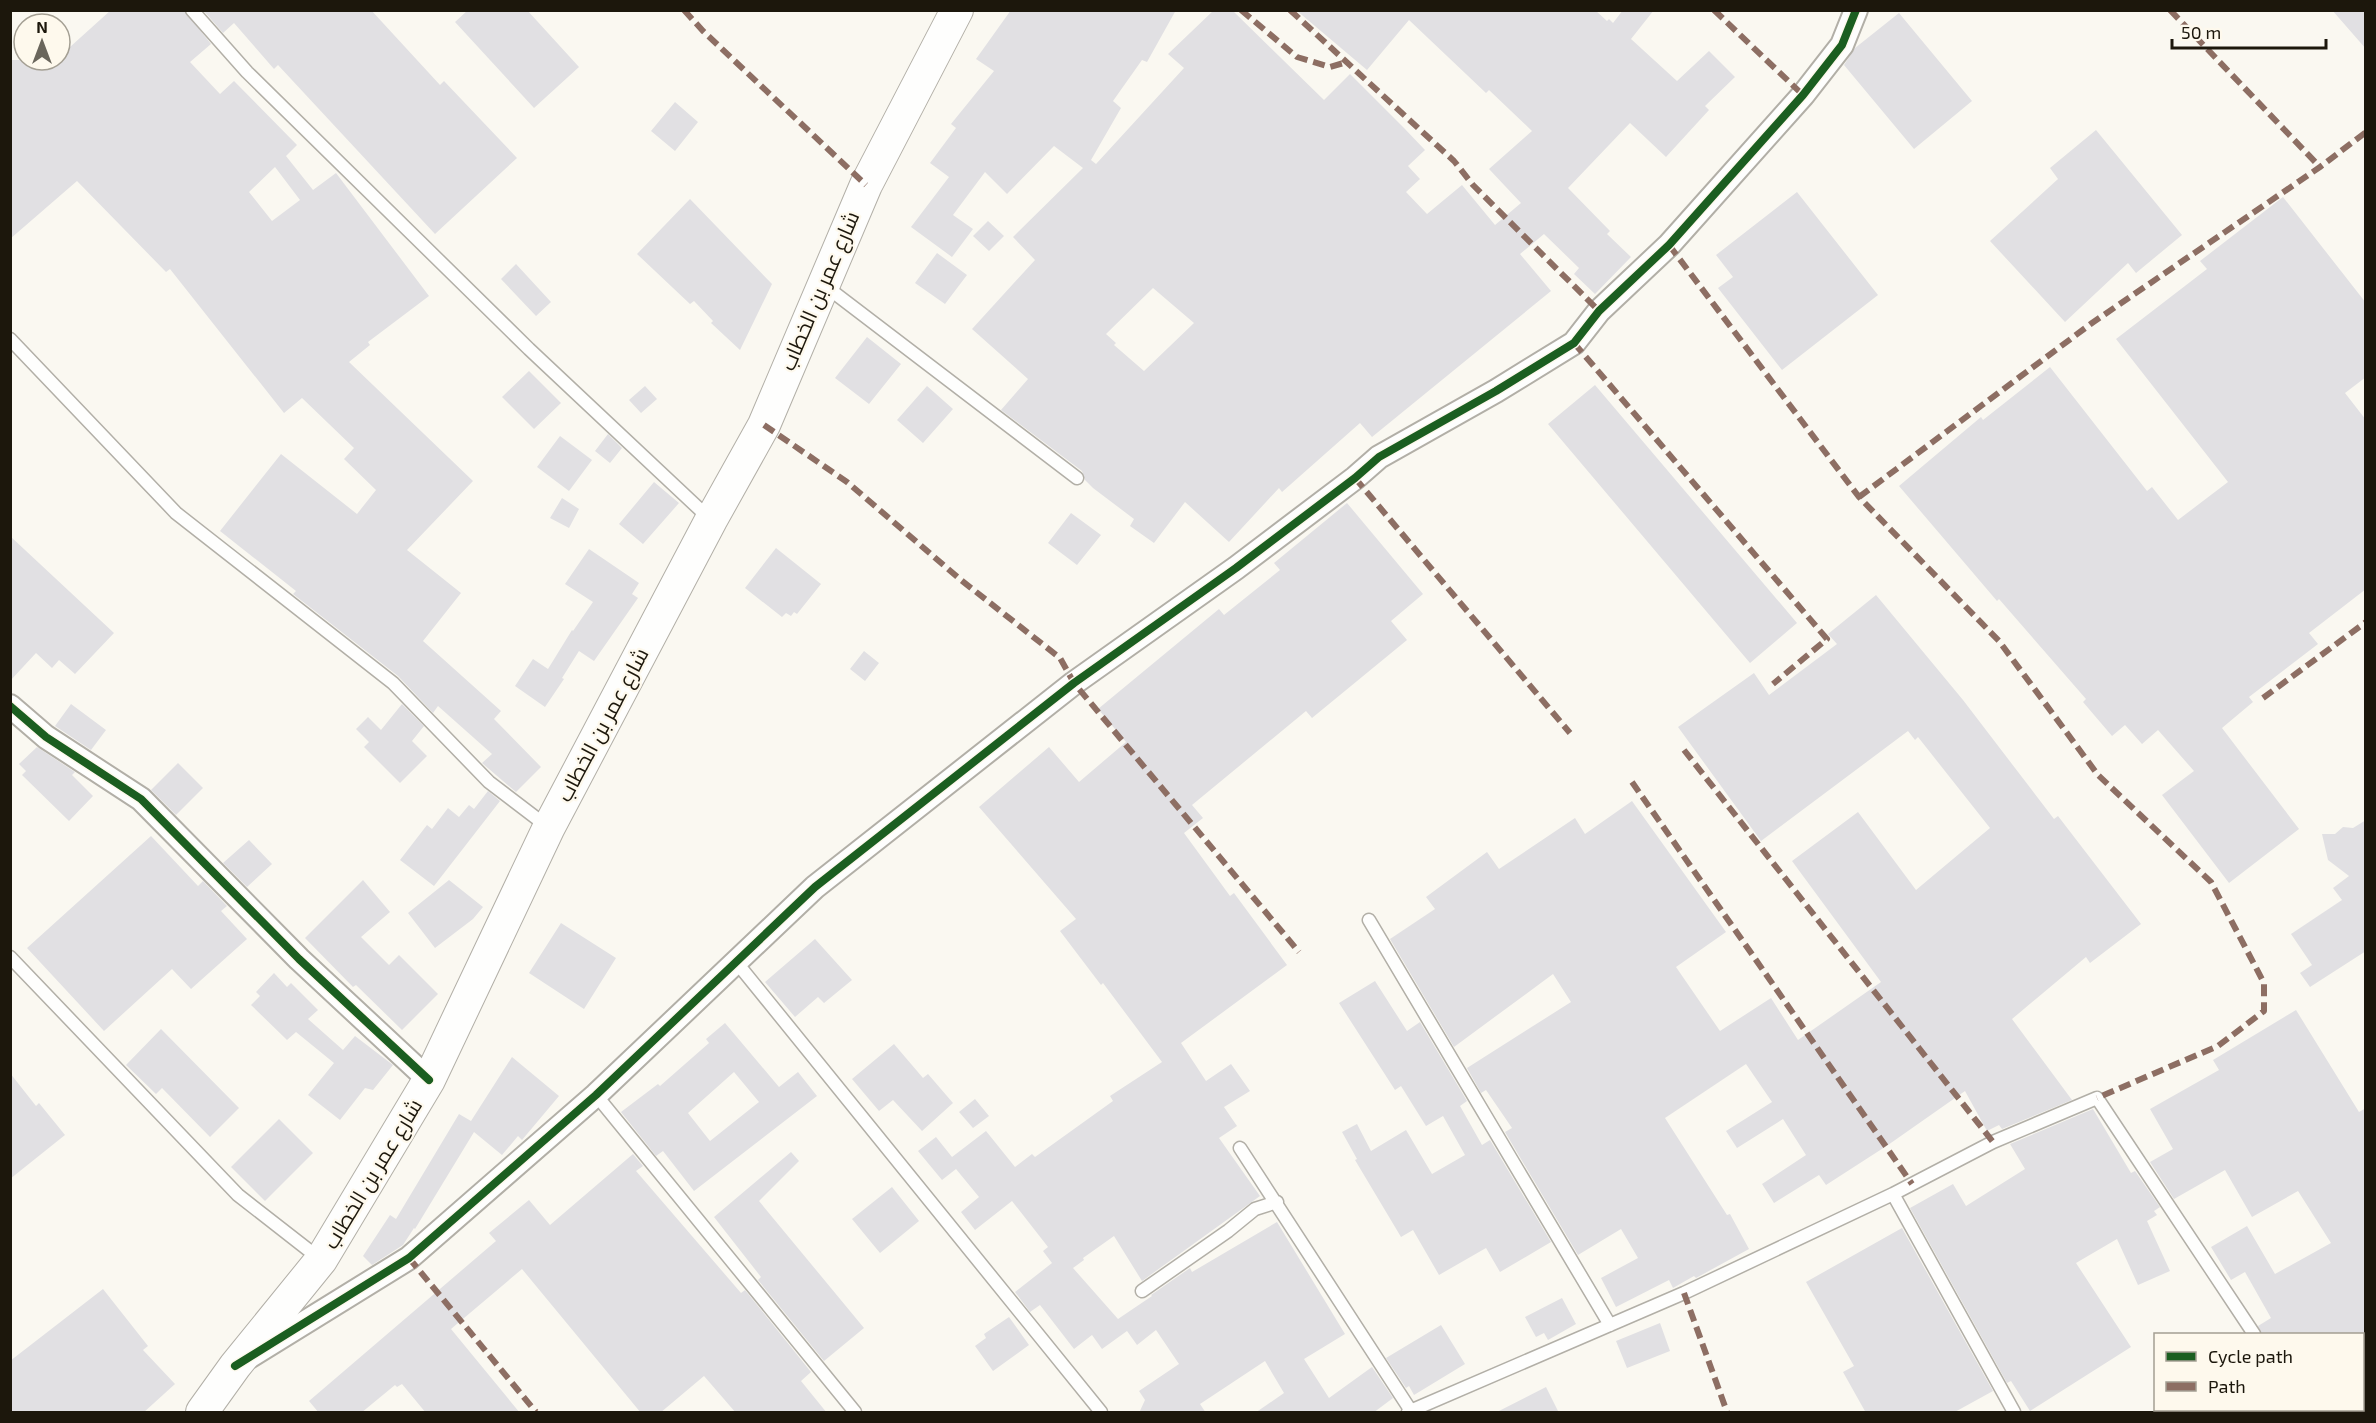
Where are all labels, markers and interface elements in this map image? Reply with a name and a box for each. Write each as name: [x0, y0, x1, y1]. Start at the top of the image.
north arrow: [12, 12, 72, 72]
scale bar: [2172, 12, 2326, 50]
text: N: [36, 17, 48, 36]
text: 50 m: [2181, 21, 2221, 43]
street label: شارع عمر بن الخطاب: [774, 207, 866, 375]
street label: شارع عمر بن الخطاب: [551, 643, 655, 807]
street label: شارع عمر بن الخطاب: [317, 1094, 429, 1254]
legend: [2154, 1333, 2364, 1411]
text: Cycle path: [2208, 1345, 2293, 1367]
text: Path: [2208, 1375, 2246, 1397]

